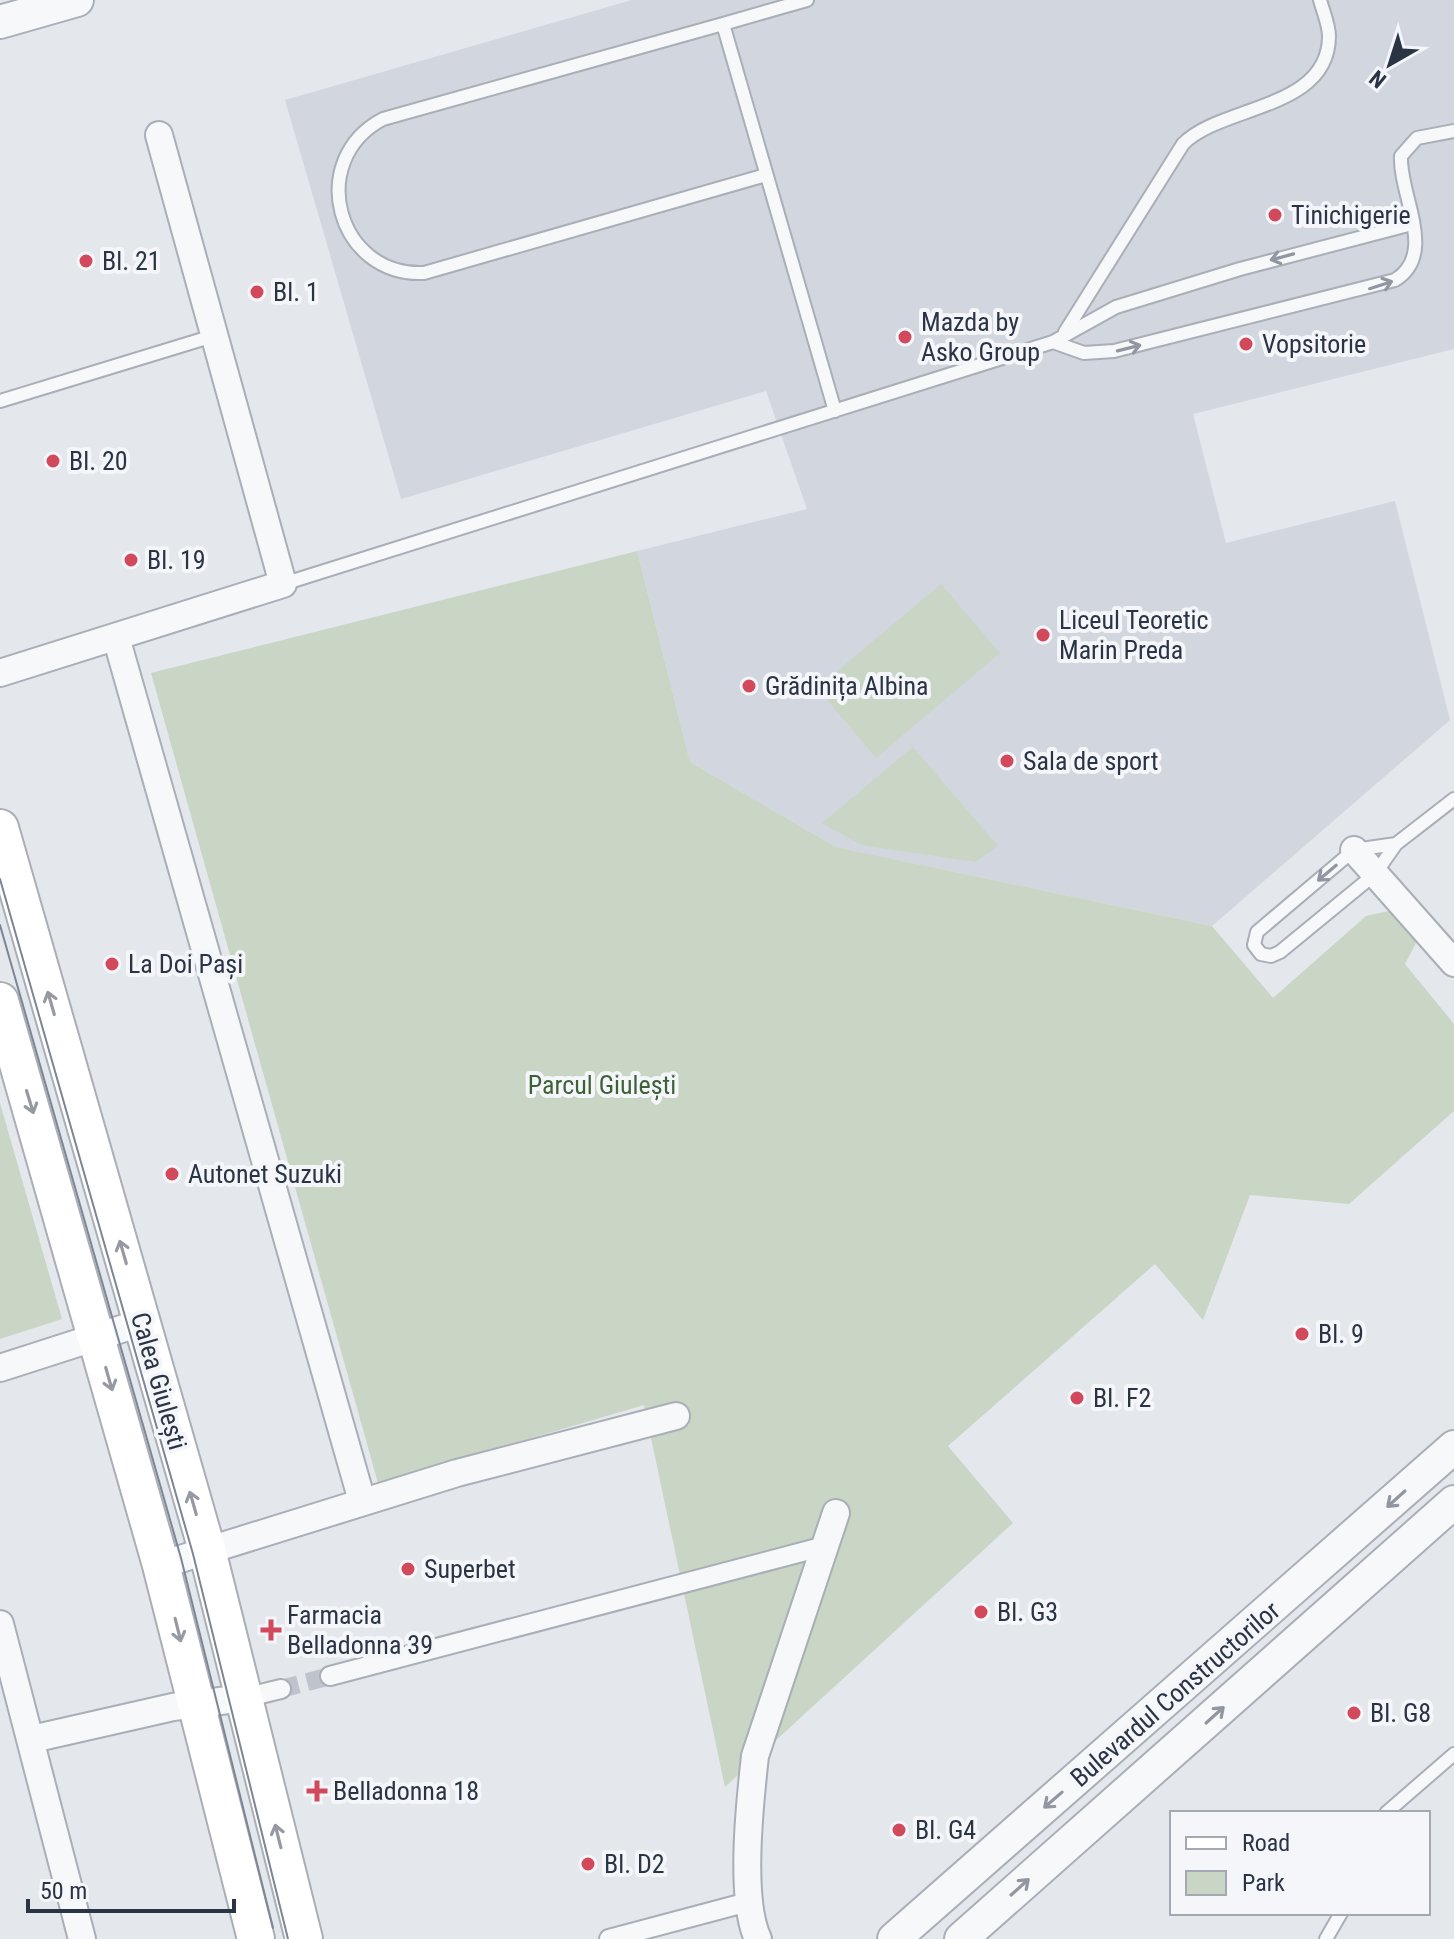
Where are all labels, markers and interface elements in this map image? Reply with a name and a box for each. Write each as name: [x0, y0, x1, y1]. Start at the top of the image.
north arrow: [1350, 24, 1430, 104]
text: N: [1365, 65, 1391, 93]
place label: Tinichigerie: [1291, 200, 1411, 230]
marker: Tinichigerie: [1266, 206, 1284, 224]
place label: Bl. 21: [102, 246, 161, 276]
one-way arrow: [1270, 251, 1296, 266]
marker: Bl. 21: [77, 252, 95, 270]
place label: Bl. 1: [273, 277, 319, 307]
one-way arrow: [1368, 277, 1394, 292]
marker: Bl. 1: [248, 283, 266, 301]
place label: Mazda by Asko Group: [921, 307, 1040, 367]
marker: Mazda by Asko Group: [896, 328, 914, 346]
place label: Vopsitorie: [1262, 329, 1366, 359]
marker: Vopsitorie: [1237, 335, 1255, 353]
one-way arrow: [1116, 339, 1142, 354]
place label: Bl. 20: [69, 446, 128, 476]
marker: Bl. 20: [44, 452, 62, 470]
place label: Bl. 19: [147, 545, 206, 575]
marker: Bl. 19: [122, 551, 140, 569]
place label: Liceul Teoretic Marin Preda: [1059, 605, 1209, 665]
marker: Liceul Teoretic Marin Preda: [1034, 626, 1052, 644]
place label: Grădinița Albina: [765, 671, 929, 702]
marker: Grădinița Albina: [740, 677, 758, 695]
place label: Sala de sport: [1023, 746, 1158, 776]
marker: Sala de sport: [998, 752, 1016, 770]
one-way arrow: [1317, 864, 1338, 882]
place label: La Doi Pași: [128, 949, 243, 980]
marker: La Doi Pași: [103, 955, 121, 973]
one-way arrow: [43, 990, 58, 1016]
park label: Parcul Giulești: [528, 1070, 676, 1101]
one-way arrow: [23, 1089, 38, 1115]
place label: Autonet Suzuki: [188, 1159, 342, 1189]
marker: Autonet Suzuki: [163, 1165, 181, 1183]
one-way arrow: [115, 1240, 130, 1266]
street label: Calea Giulești: [124, 1309, 193, 1453]
place label: Bl. 9: [1318, 1319, 1364, 1349]
marker: Bl. 9: [1293, 1325, 1311, 1343]
one-way arrow: [103, 1366, 118, 1392]
place label: Bl. F2: [1093, 1383, 1151, 1413]
marker: Bl. F2: [1068, 1389, 1086, 1407]
one-way arrow: [185, 1490, 200, 1516]
one-way arrow: [1386, 1490, 1406, 1508]
place label: Superbet: [424, 1554, 516, 1584]
marker: Superbet: [399, 1560, 417, 1578]
street label: Bulevardul Constructorilor: [1064, 1595, 1286, 1793]
place label: Bl. G3: [997, 1597, 1058, 1627]
place label: Farmacia Belladonna 39: [287, 1600, 433, 1660]
marker: Bl. G3: [972, 1603, 990, 1621]
one-way arrow: [171, 1617, 186, 1642]
marker: Farmacia Belladonna 39: [262, 1621, 280, 1639]
place label: Bl. G8: [1370, 1698, 1431, 1728]
marker: Bl. G8: [1345, 1704, 1363, 1722]
one-way arrow: [1204, 1706, 1224, 1724]
place label: Belladonna 18: [333, 1776, 479, 1806]
marker: Belladonna 18: [308, 1782, 326, 1800]
one-way arrow: [1044, 1791, 1064, 1809]
legend: [1170, 1811, 1430, 1915]
place label: Bl. G4: [915, 1815, 976, 1845]
marker: Bl. G4: [890, 1821, 908, 1839]
one-way arrow: [270, 1824, 285, 1849]
text: Road: [1242, 1829, 1290, 1857]
place label: Bl. D2: [604, 1849, 665, 1879]
marker: Bl. D2: [579, 1855, 597, 1873]
scale bar: [28, 1863, 234, 1913]
text: Park: [1242, 1869, 1285, 1897]
text: 50 m: [40, 1877, 87, 1905]
one-way arrow: [1009, 1879, 1029, 1897]

